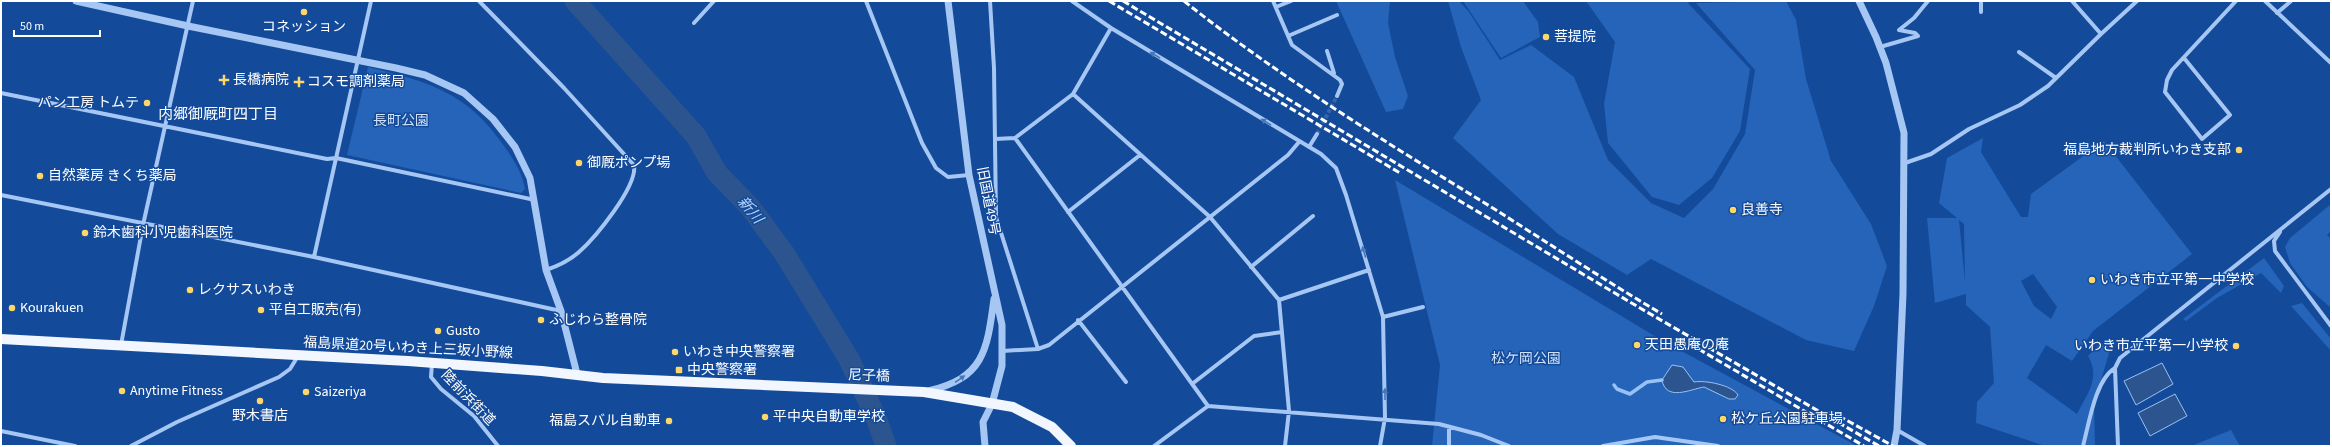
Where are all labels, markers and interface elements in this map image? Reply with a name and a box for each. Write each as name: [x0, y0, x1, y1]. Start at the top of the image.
marker: コネッション: [299, 7, 309, 17]
scale bar: [14, 12, 100, 38]
place label: コネッション: [262, 17, 346, 37]
text: 50 m: [20, 18, 44, 35]
place label: 菩提院: [1554, 27, 1596, 47]
marker: 菩提院: [1541, 32, 1551, 42]
one-way arrow: [1149, 51, 1161, 58]
place label: 長橋病院: [233, 70, 289, 90]
place label: コスモ調剤薬局: [307, 72, 405, 92]
marker: 長橋病院: [218, 74, 230, 86]
marker: コスモ調剤薬局: [294, 77, 304, 87]
place label: パン工房 トムテ: [38, 93, 139, 113]
marker: パン工房 トムテ: [142, 98, 152, 108]
district label: 内郷御厩町四丁目: [158, 104, 278, 125]
park label: 長町公園: [373, 111, 429, 131]
one-way arrow: [1261, 118, 1271, 126]
place label: 福島地方裁判所いわき支部: [2063, 140, 2231, 160]
marker: 福島地方裁判所いわき支部: [2234, 145, 2244, 155]
place label: 御厩ポンプ場: [587, 153, 671, 173]
marker: 御厩ポンプ場: [574, 158, 584, 168]
street label: 旧国道49号: [972, 165, 1004, 237]
place label: 自然薬房 きくち薬局: [48, 166, 177, 186]
marker: 自然薬房 きくち薬局: [35, 171, 45, 181]
water label: 新川: [732, 192, 769, 230]
place label: 良善寺: [1741, 200, 1783, 220]
marker: 良善寺: [1728, 205, 1738, 215]
place label: 鈴木歯科小児歯科医院: [93, 223, 233, 243]
marker: 鈴木歯科小児歯科医院: [80, 228, 90, 238]
one-way arrow: [1361, 246, 1367, 258]
place label: いわき市立平第一中学校: [2100, 270, 2254, 290]
marker: いわき市立平第一中学校: [2087, 275, 2097, 285]
place label: レクサスいわき: [198, 280, 296, 300]
marker: レクサスいわき: [185, 285, 195, 295]
place label: Kourakuen: [20, 298, 84, 318]
place label: 平自工販売(有): [269, 300, 361, 320]
marker: Kourakuen: [7, 303, 17, 313]
marker: 平自工販売(有): [256, 305, 266, 315]
place label: ふじわら整骨院: [549, 310, 647, 330]
marker: ふじわら整骨院: [536, 315, 546, 325]
place label: Gusto: [446, 321, 480, 341]
marker: Gusto: [433, 326, 443, 336]
street label: 福島県道20号いわき上三坂小野線: [303, 333, 513, 363]
place label: 天田愚庵の庵: [1645, 335, 1729, 355]
place label: いわき市立平第一小学校: [2074, 336, 2228, 356]
marker: 天田愚庵の庵: [1632, 340, 1642, 350]
marker: いわき市立平第一小学校: [2231, 341, 2241, 351]
place label: いわき中央警察署: [683, 342, 795, 362]
marker: いわき中央警察署: [670, 347, 680, 357]
park label: 松ケ岡公園: [1491, 349, 1561, 369]
place label: 中央警察署: [687, 360, 757, 380]
marker: 中央警察署: [674, 365, 684, 375]
street label: 尼子橋: [848, 365, 890, 387]
street label: 陸前浜街道: [436, 366, 500, 430]
one-way arrow: [954, 375, 965, 383]
place label: Anytime Fitness: [130, 381, 223, 401]
place label: Saizeriya: [314, 382, 366, 402]
marker: Anytime Fitness: [117, 386, 127, 396]
marker: Saizeriya: [301, 387, 311, 397]
one-way arrow: [1382, 387, 1388, 400]
marker: 野木書店: [255, 396, 265, 406]
place label: 野木書店: [232, 406, 288, 426]
place label: 平中央自動車学校: [773, 407, 885, 427]
place label: 松ケ丘公園駐車場: [1731, 409, 1843, 429]
place label: 福島スバル自動車: [549, 411, 661, 431]
marker: 平中央自動車学校: [760, 412, 770, 422]
marker: 松ケ丘公園駐車場: [1718, 414, 1728, 424]
marker: 福島スバル自動車: [664, 416, 674, 426]

